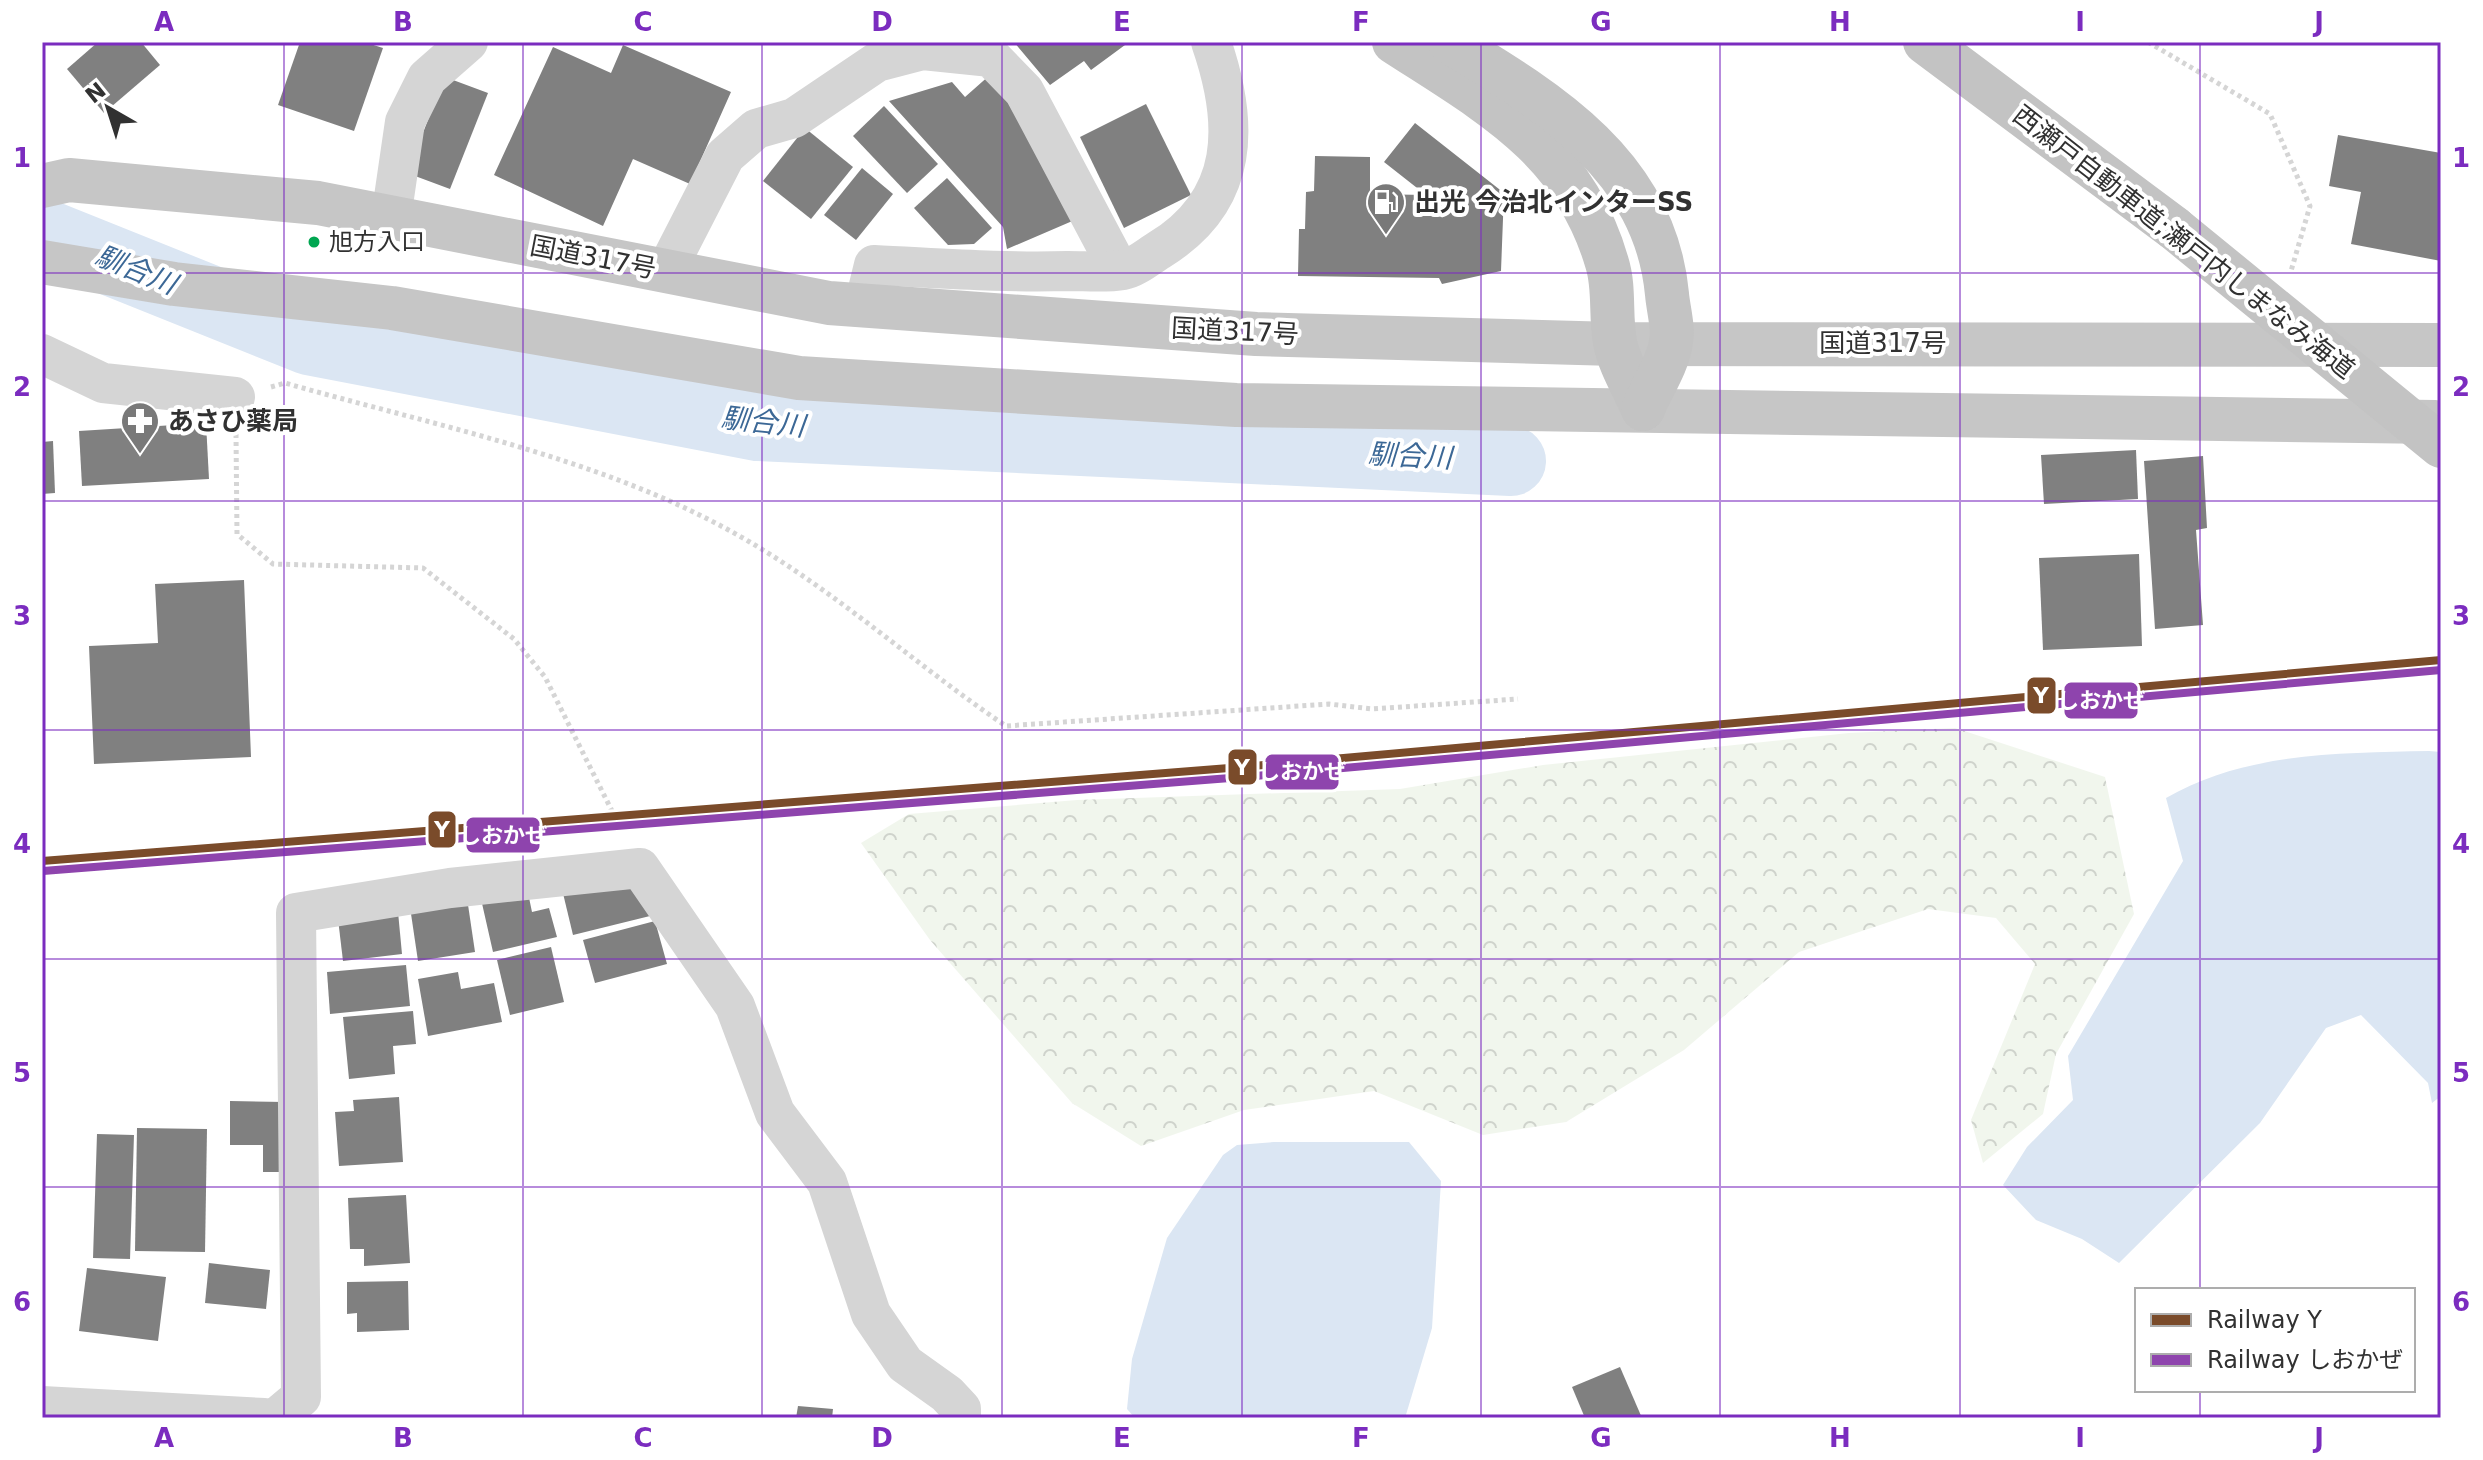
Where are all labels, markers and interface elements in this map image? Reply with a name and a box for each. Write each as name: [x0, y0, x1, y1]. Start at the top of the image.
text: A: [154, 7, 174, 37]
text: B: [393, 7, 413, 37]
text: C: [633, 7, 653, 37]
text: D: [871, 7, 893, 37]
text: E: [1113, 7, 1131, 37]
text: F: [1352, 7, 1370, 37]
text: G: [1590, 7, 1612, 37]
text: H: [1829, 7, 1851, 37]
text: I: [2075, 7, 2085, 37]
text: J: [2312, 7, 2324, 37]
north arrow: [68, 68, 148, 148]
text: N: [81, 77, 111, 108]
street label: 西瀬戸自動車道;瀬戸内しまなみ海道: [2007, 99, 2361, 385]
text: 1: [13, 143, 31, 173]
text: 1: [2452, 143, 2470, 173]
fuel station icon: 出光 今治北インターSS: [1365, 181, 1407, 236]
place label: 出光 今治北インターSS: [1414, 187, 1693, 217]
place label: 旭方入口: [329, 228, 425, 256]
street label: 国道317号: [527, 230, 659, 284]
marker: 旭方入口: [306, 234, 322, 250]
water label: 馴合川: [91, 239, 184, 302]
street label: 国道317号: [1170, 313, 1300, 349]
street label: 国道317号: [1819, 328, 1947, 358]
text: 2: [13, 372, 31, 402]
text: 2: [2452, 372, 2470, 402]
pharmacy icon: あさひ薬局: [119, 400, 161, 455]
water label: 馴合川: [719, 401, 809, 443]
place label: あさひ薬局: [168, 406, 298, 436]
water label: 馴合川: [1367, 437, 1456, 475]
text: 3: [13, 601, 31, 631]
text: 3: [2452, 601, 2470, 631]
line badge: Y: [2026, 676, 2057, 715]
line badge: しおかぜ: [2063, 681, 2139, 720]
text: Y: [2032, 683, 2050, 708]
text: しおかぜ: [2057, 688, 2145, 713]
line badge: Y: [1227, 748, 1258, 786]
line badge: しおかぜ: [1264, 753, 1340, 791]
text: Y: [1233, 755, 1251, 780]
text: しおかぜ: [1258, 759, 1346, 784]
line badge: Y: [427, 810, 457, 849]
line badge: しおかぜ: [465, 816, 541, 854]
text: Y: [433, 817, 451, 842]
text: しおかぜ: [459, 823, 547, 848]
text: 4: [13, 829, 31, 859]
text: 4: [2452, 829, 2470, 859]
text: 5: [13, 1058, 31, 1088]
text: 5: [2452, 1058, 2470, 1088]
text: 6: [13, 1287, 31, 1317]
text: 6: [2452, 1287, 2470, 1317]
legend: [2135, 1288, 2415, 1392]
text: Railway Y: [2207, 1306, 2322, 1334]
text: Railway しおかぜ: [2207, 1346, 2403, 1374]
text: A: [154, 1423, 174, 1453]
text: B: [393, 1423, 413, 1453]
text: C: [633, 1423, 653, 1453]
text: D: [871, 1423, 893, 1453]
text: E: [1113, 1423, 1131, 1453]
text: F: [1352, 1423, 1370, 1453]
text: G: [1590, 1423, 1612, 1453]
text: H: [1829, 1423, 1851, 1453]
text: I: [2075, 1423, 2085, 1453]
text: J: [2312, 1423, 2324, 1453]

